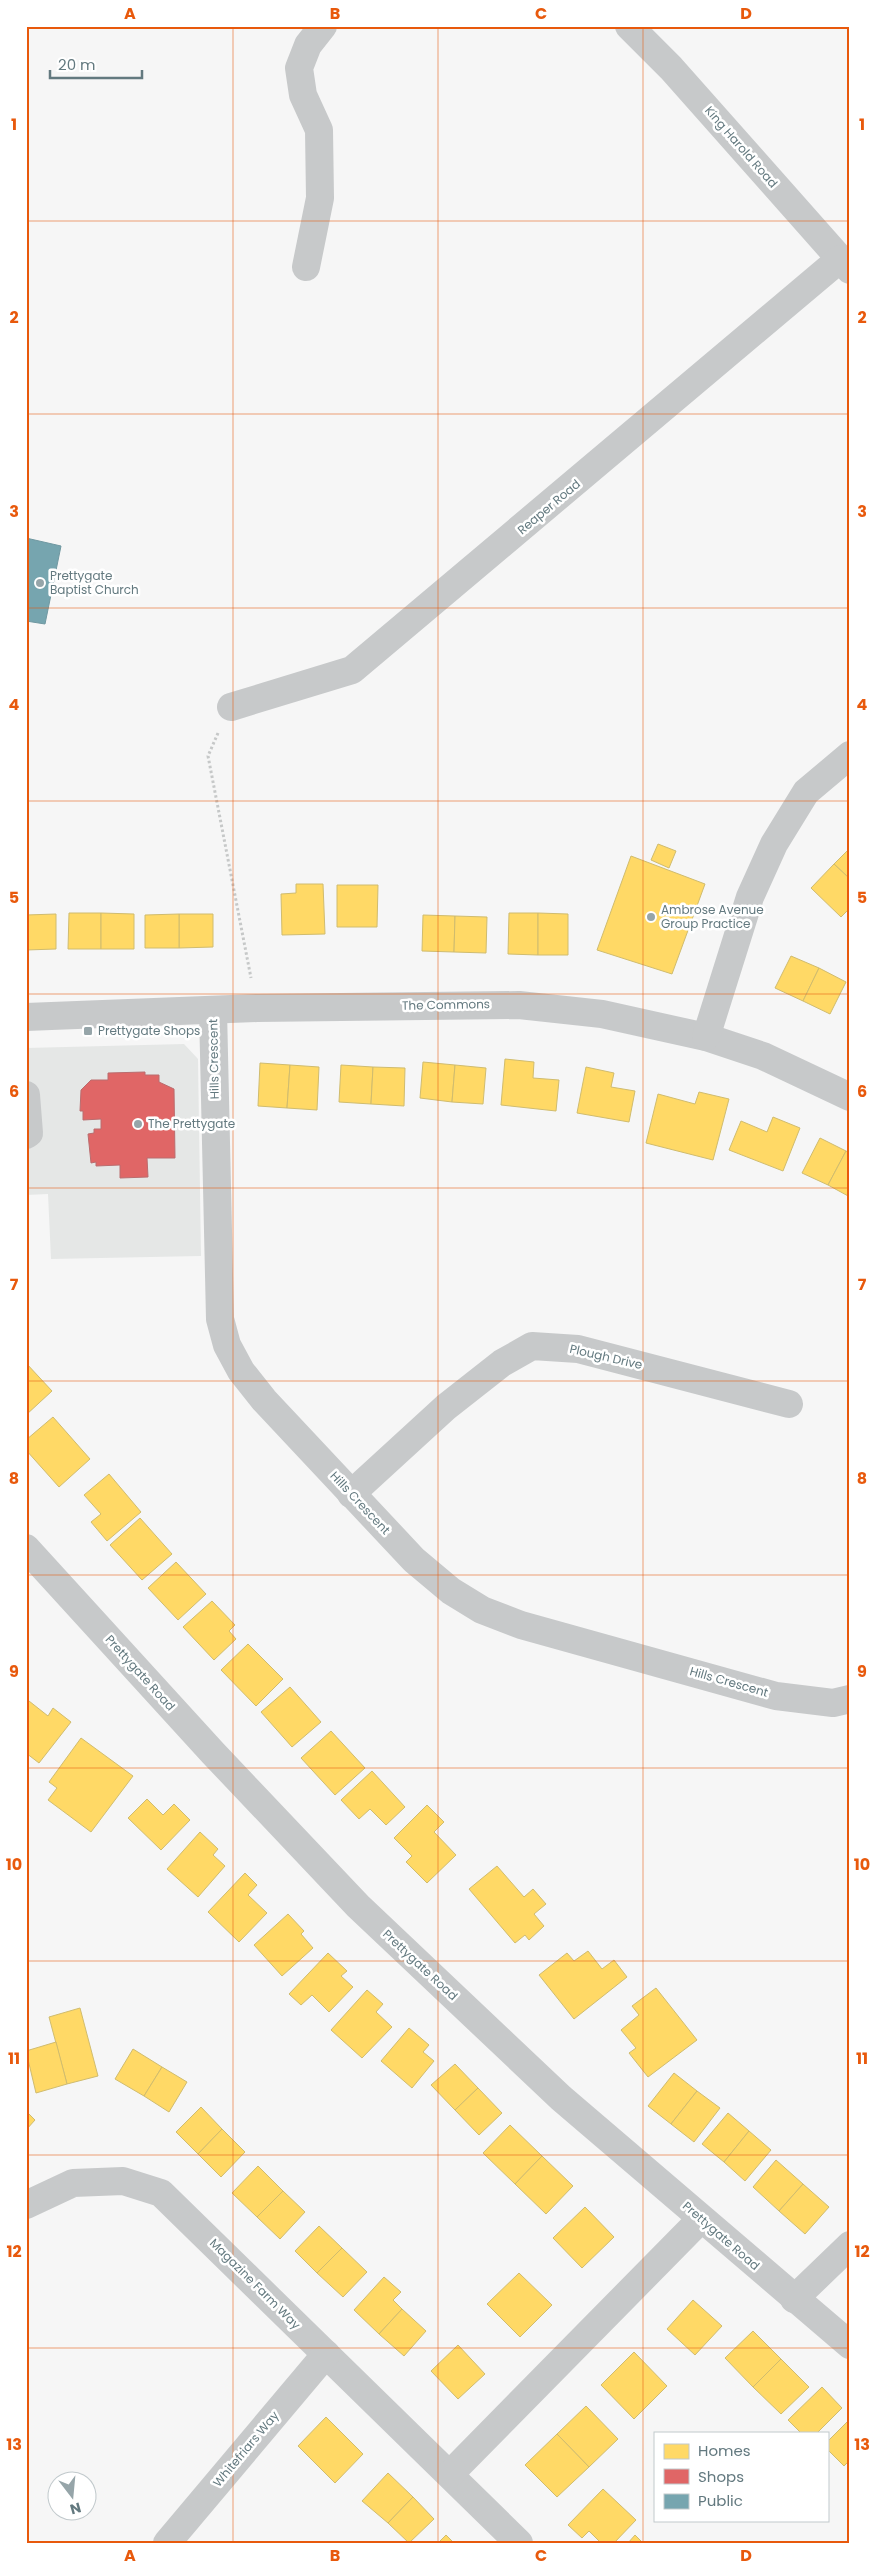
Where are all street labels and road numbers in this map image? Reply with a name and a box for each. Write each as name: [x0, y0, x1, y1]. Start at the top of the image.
street label: King Harold Road: [701, 102, 782, 191]
street label: Reaper Road: [514, 475, 584, 538]
street label: The Commons: [402, 995, 490, 1014]
street label: Hills Crescent: [204, 1018, 223, 1100]
street label: Plough Drive: [568, 1340, 644, 1373]
street label: Hills Crescent: [327, 1467, 394, 1538]
street label: Prettygate Road: [102, 1631, 179, 1714]
street label: Hills Crescent: [688, 1662, 770, 1701]
street label: Prettygate Road: [379, 1925, 462, 2004]
street label: Prettygate Road: [679, 2197, 763, 2274]
street label: Magazine Farm Way: [206, 2234, 305, 2333]
street label: Whitefriars Way: [209, 2407, 283, 2490]

